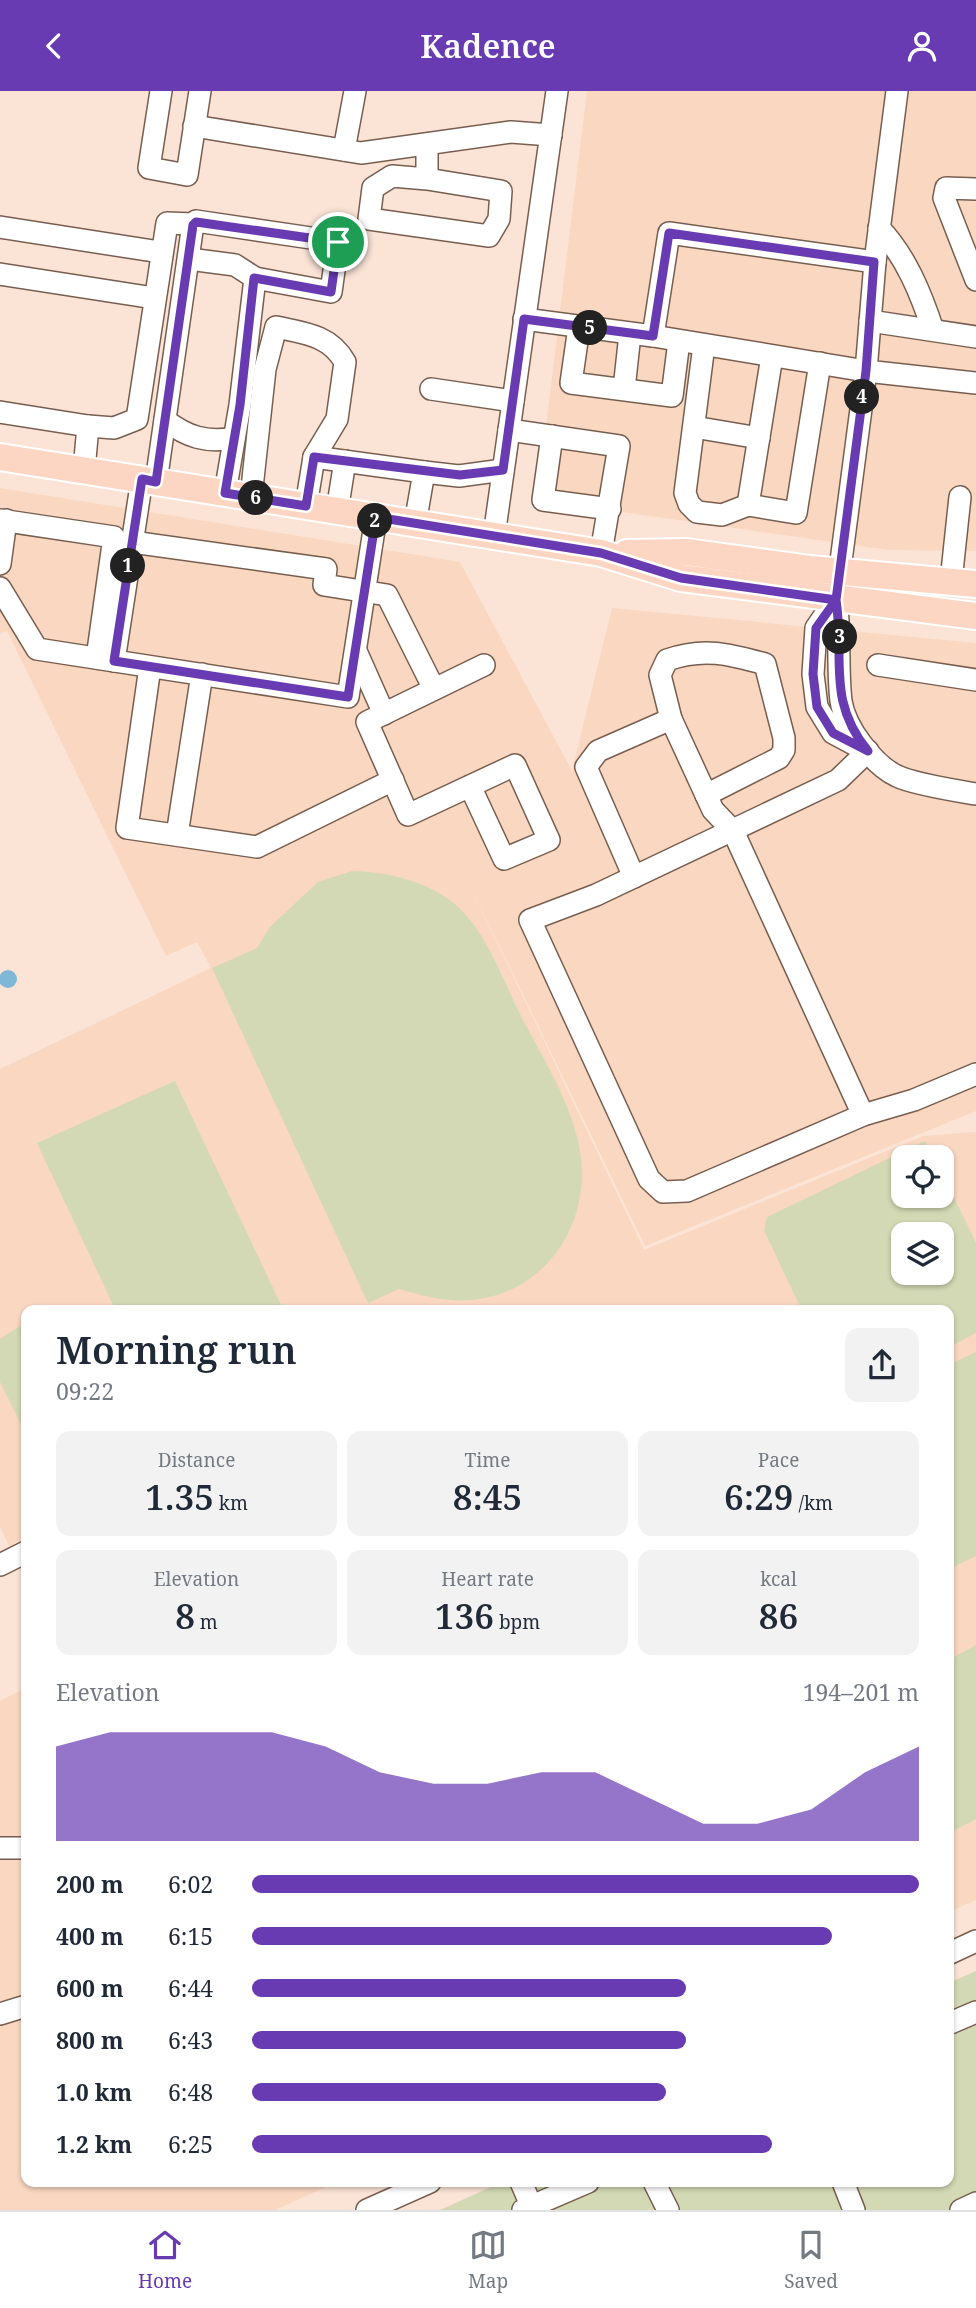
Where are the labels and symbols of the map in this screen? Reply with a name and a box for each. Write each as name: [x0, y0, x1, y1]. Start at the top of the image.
pin: [308, 212, 368, 272]
pin: 5: [572, 310, 608, 345]
pin: 4: [844, 379, 880, 415]
pin: 6: [238, 481, 274, 515]
pin: 2: [358, 503, 392, 539]
pin: 1: [110, 549, 146, 583]
pin: 3: [822, 619, 858, 655]

